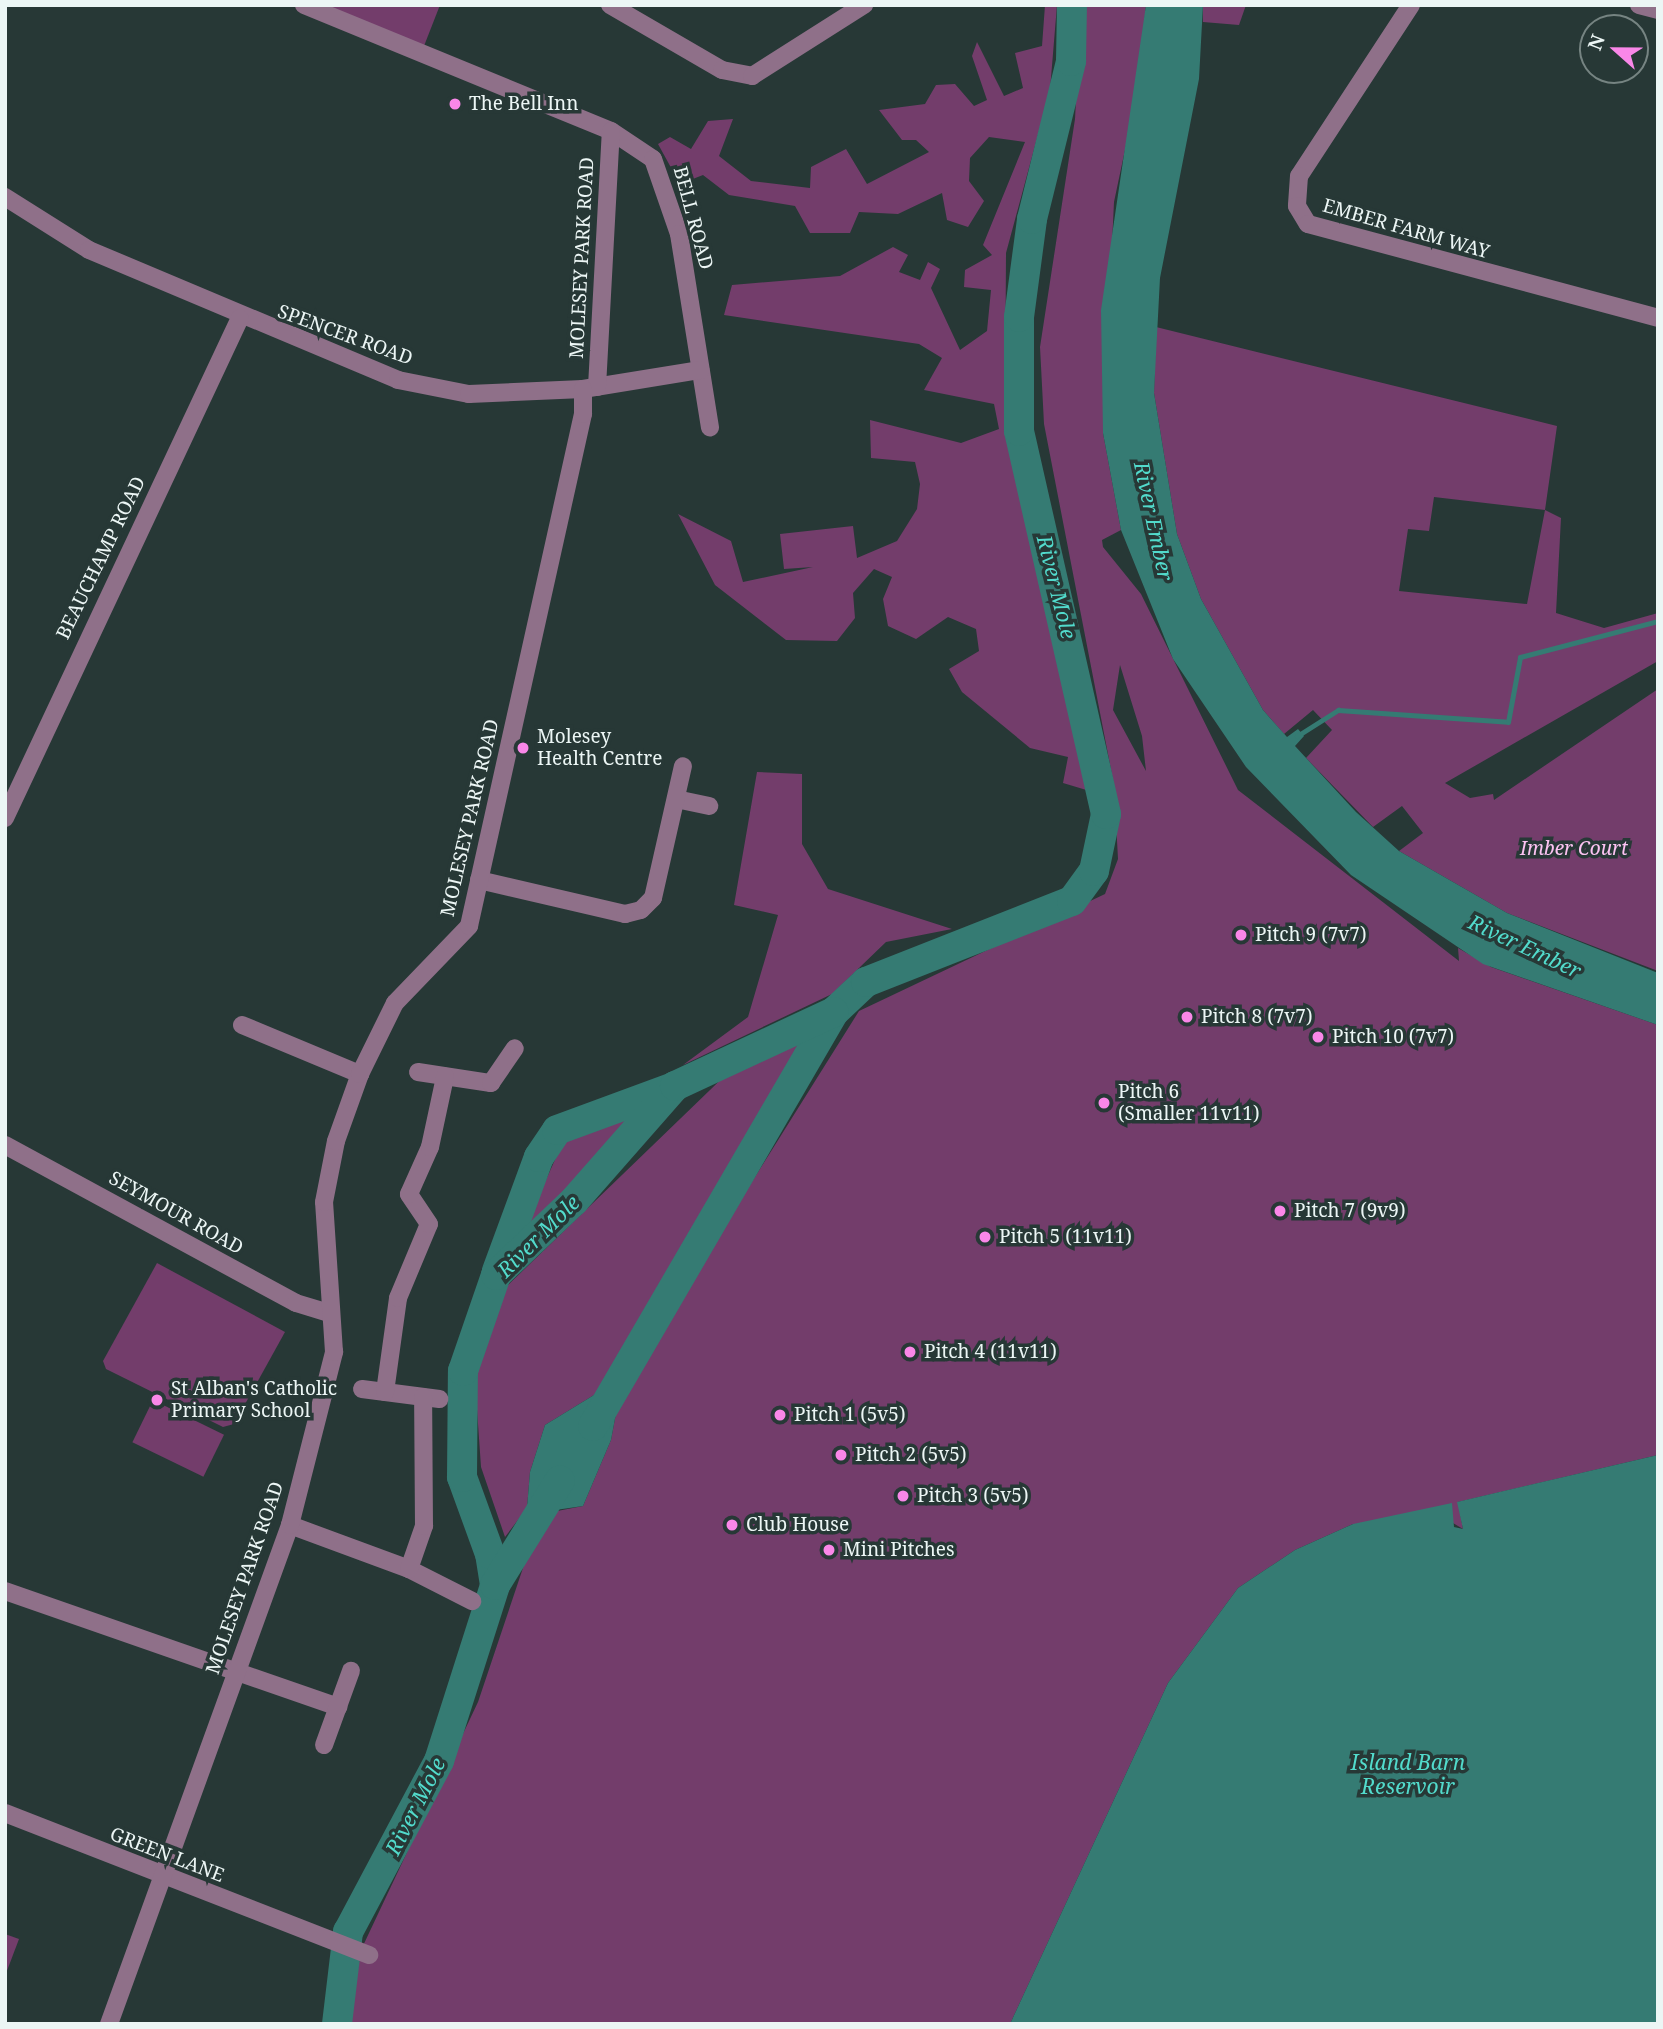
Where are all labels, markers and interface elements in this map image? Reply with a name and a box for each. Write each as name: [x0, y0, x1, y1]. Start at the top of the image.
north arrow: [1579, 14, 1649, 84]
text: N: [1581, 31, 1611, 54]
place label: The Bell Inn: [469, 93, 579, 115]
marker: The Bell Inn: [447, 96, 463, 112]
street label: MOLESEY PARK ROAD: [565, 157, 599, 359]
street label: BELL ROAD: [668, 164, 718, 272]
street label: EMBER FARM WAY: [1320, 194, 1492, 264]
street label: SPENCER ROAD: [274, 300, 416, 370]
water label: River Ember: [1129, 459, 1179, 583]
street label: BEAUCHAMP ROAD: [52, 473, 150, 643]
water label: River Mole: [1032, 533, 1082, 641]
street label: MOLESEY PARK ROAD: [436, 717, 504, 919]
place label: Molesey Health Centre: [537, 726, 662, 770]
marker: Molesey Health Centre: [515, 740, 531, 756]
park label: Imber Court: [1520, 838, 1628, 860]
water label: River Ember: [1465, 909, 1585, 983]
place label: Pitch 9 (7v7): [1255, 924, 1367, 946]
marker: Pitch 9 (7v7): [1233, 927, 1249, 943]
place label: Pitch 8 (7v7): [1201, 1006, 1313, 1028]
marker: Pitch 8 (7v7): [1179, 1009, 1195, 1025]
place label: Pitch 10 (7v7): [1332, 1026, 1454, 1048]
marker: Pitch 10 (7v7): [1310, 1029, 1326, 1045]
place label: Pitch 6 (Smaller 11v11): [1118, 1081, 1259, 1125]
marker: Pitch 6 (Smaller 11v11): [1096, 1095, 1112, 1111]
street label: SEYMOUR ROAD: [105, 1167, 247, 1259]
water label: River Mole: [492, 1190, 584, 1282]
place label: Pitch 7 (9v9): [1294, 1200, 1406, 1222]
marker: Pitch 7 (9v9): [1272, 1203, 1288, 1219]
place label: Pitch 5 (11v11): [999, 1226, 1132, 1248]
marker: Pitch 5 (11v11): [977, 1229, 993, 1245]
place label: Pitch 4 (11v11): [924, 1341, 1057, 1363]
marker: Pitch 4 (11v11): [902, 1344, 918, 1360]
place label: St Alban's Catholic Primary School: [171, 1378, 337, 1422]
marker: St Alban's Catholic Primary School: [149, 1392, 165, 1408]
place label: Pitch 1 (5v5): [794, 1404, 906, 1426]
marker: Pitch 1 (5v5): [772, 1407, 788, 1423]
place label: Pitch 2 (5v5): [855, 1444, 967, 1466]
marker: Pitch 2 (5v5): [833, 1447, 849, 1463]
street label: MOLESEY PARK ROAD: [201, 1479, 289, 1677]
place label: Pitch 3 (5v5): [917, 1485, 1029, 1507]
marker: Pitch 3 (5v5): [895, 1488, 911, 1504]
place label: Club House: [746, 1514, 849, 1536]
marker: Club House: [724, 1517, 740, 1533]
place label: Mini Pitches: [843, 1539, 955, 1561]
marker: Mini Pitches: [821, 1542, 837, 1558]
water label: Island Barn Reservoir: [1351, 1749, 1465, 1799]
water label: River Mole: [380, 1753, 450, 1859]
street label: GREEN LANE: [107, 1823, 227, 1887]

